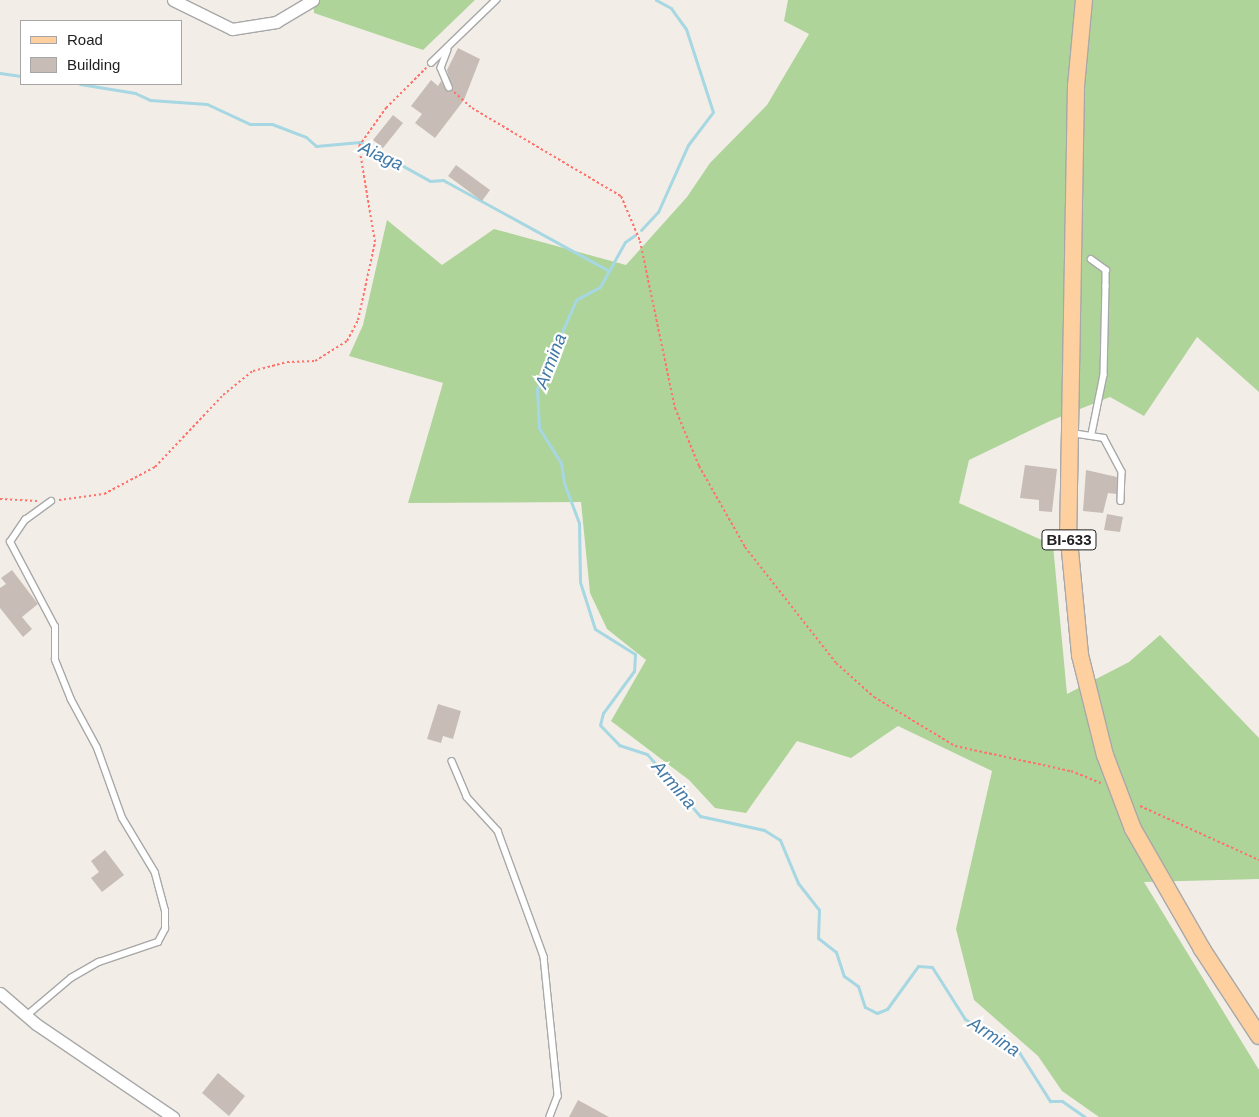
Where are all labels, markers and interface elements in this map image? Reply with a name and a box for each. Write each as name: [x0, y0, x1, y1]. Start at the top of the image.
legend: [20, 20, 182, 85]
text: Road: [67, 31, 103, 48]
text: Building: [67, 56, 120, 73]
water label: Aiaga: [356, 136, 406, 176]
water label: Armina: [531, 331, 571, 391]
road number: BI-633: [1040, 528, 1098, 552]
water label: Armina: [647, 756, 701, 814]
water label: Armina: [964, 1012, 1024, 1062]

